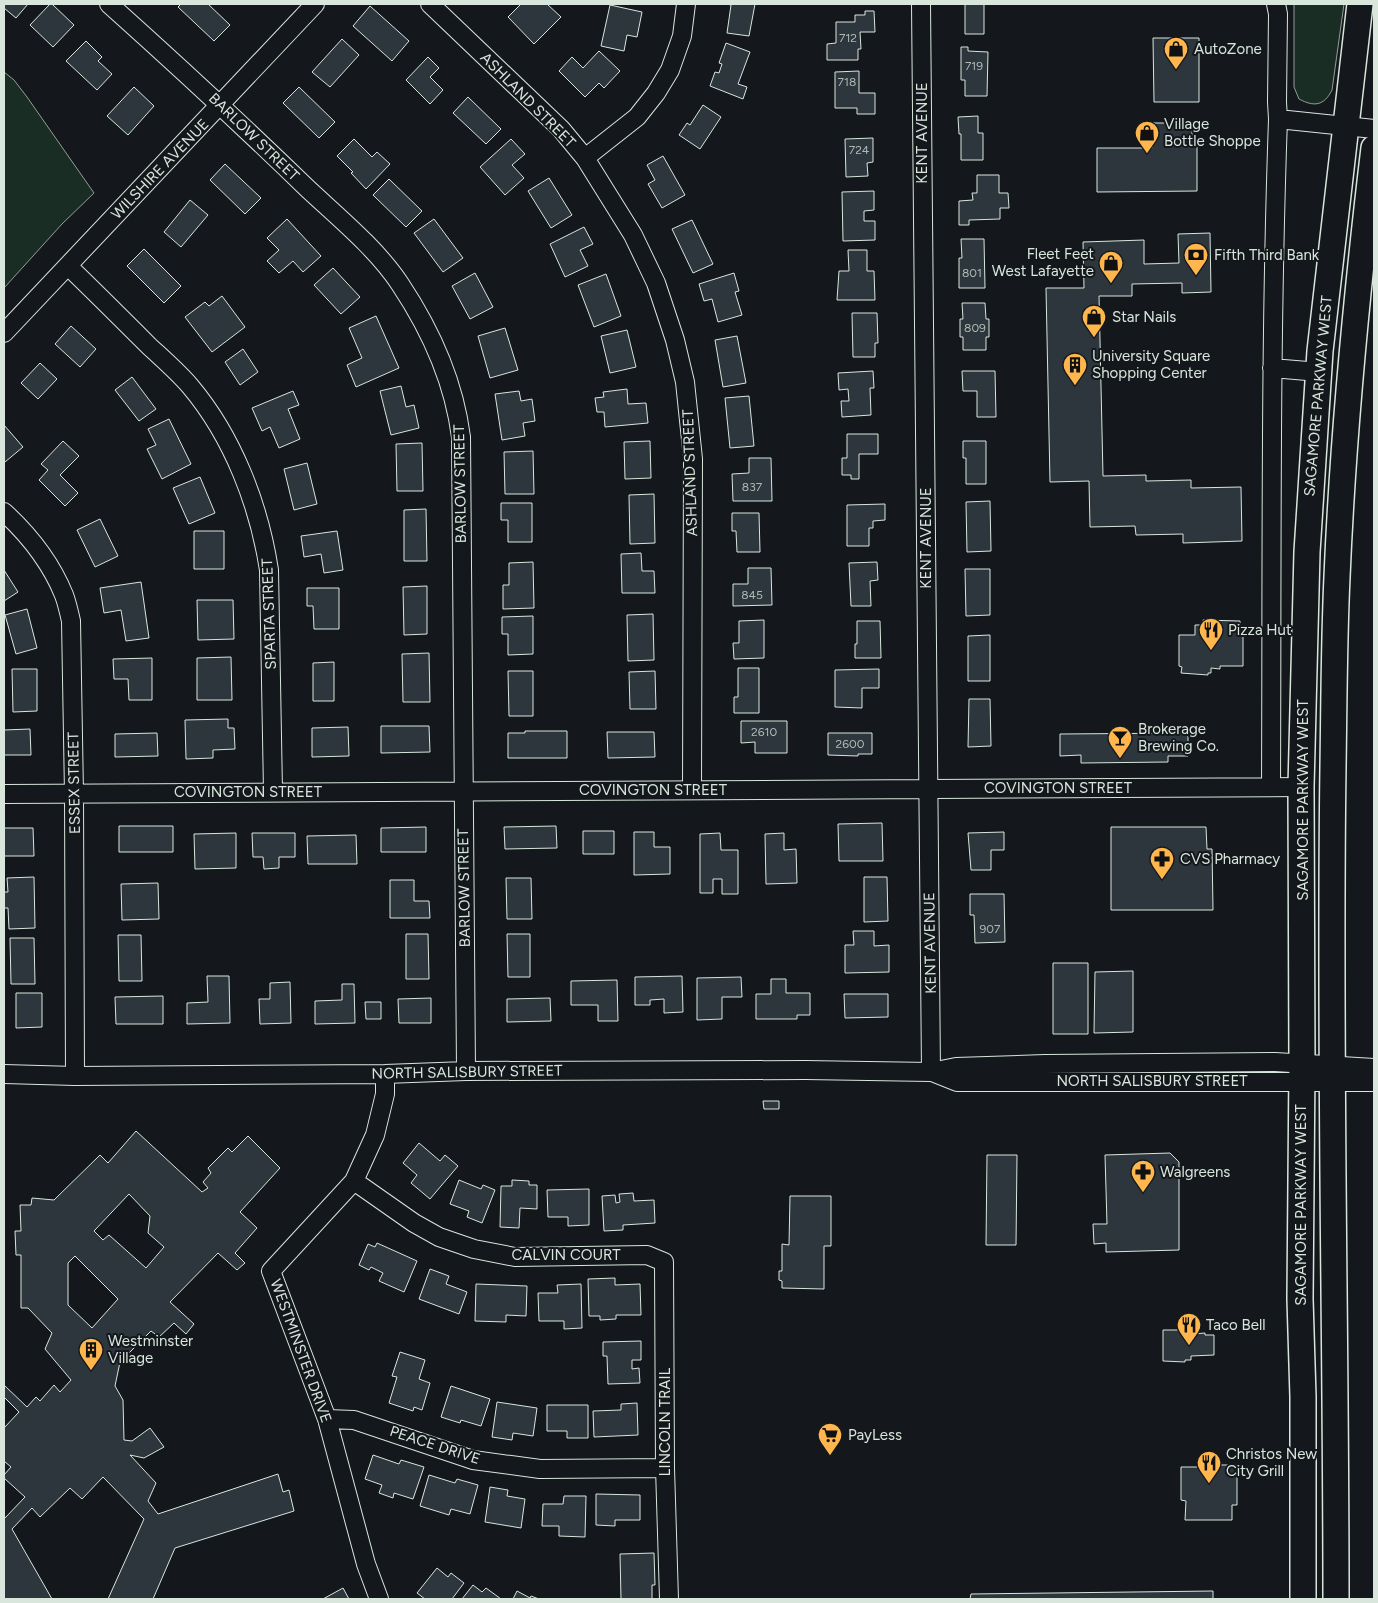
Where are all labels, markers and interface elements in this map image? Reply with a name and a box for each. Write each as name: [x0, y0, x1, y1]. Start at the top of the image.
house number: 712: [839, 31, 857, 45]
shop icon: AutoZone: [1163, 36, 1189, 70]
place label: AutoZone: [1194, 40, 1262, 58]
street label: ASHLAND STREET: [477, 49, 580, 152]
house number: 719: [965, 59, 983, 73]
house number: 718: [838, 75, 856, 89]
street label: KENT AVENUE: [913, 82, 931, 184]
street label: BARLOW STREET: [205, 89, 303, 185]
street label: WILSHIRE AVENUE: [107, 115, 213, 223]
place label: Village Bottle Shoppe: [1164, 115, 1261, 150]
shop icon: Village Bottle Shoppe: [1134, 120, 1160, 154]
house number: 724: [849, 143, 870, 157]
bank icon: Fifth Third Bank: [1183, 242, 1209, 276]
place label: Fleet Feet West Lafayette: [992, 245, 1094, 280]
place label: Fifth Third Bank: [1214, 246, 1320, 264]
shop icon: Fleet Feet West Lafayette: [1098, 250, 1124, 284]
house number: 801: [962, 266, 982, 280]
street label: SAGAMORE PARKWAY WEST: [1300, 294, 1336, 497]
shop icon: Star Nails: [1081, 304, 1107, 338]
place label: Star Nails: [1112, 308, 1176, 326]
house number: 809: [964, 321, 986, 335]
place label: University Square Shopping Center: [1092, 347, 1210, 382]
building icon: University Square Shopping Center: [1062, 352, 1088, 386]
street label: ASHLAND STREET: [679, 408, 701, 537]
street label: BARLOW STREET: [450, 424, 470, 544]
house number: 837: [742, 480, 763, 494]
street label: KENT AVENUE: [917, 487, 935, 589]
street label: SPARTA STREET: [258, 557, 280, 670]
house number: 845: [741, 588, 763, 602]
restaurant icon: Pizza Hut: [1198, 617, 1224, 651]
place label: Pizza Hut: [1228, 621, 1292, 639]
street label: SAGAMORE PARKWAY WEST: [1294, 698, 1312, 901]
place label: Brokerage Brewing Co.: [1138, 720, 1219, 755]
house number: 2610: [751, 725, 777, 739]
bar icon: Brokerage Brewing Co.: [1107, 725, 1133, 759]
street label: ESSEX STREET: [64, 731, 84, 834]
house number: 2600: [836, 737, 865, 751]
street label: COVINGTON STREET: [984, 779, 1133, 797]
street label: COVINGTON STREET: [579, 781, 728, 799]
street label: COVINGTON STREET: [174, 783, 323, 801]
street label: BARLOW STREET: [454, 828, 474, 948]
pharmacy icon: CVS Pharmacy: [1149, 846, 1175, 880]
place label: CVS Pharmacy: [1180, 850, 1280, 868]
street label: KENT AVENUE: [920, 892, 940, 994]
house number: 907: [980, 922, 1001, 936]
street label: NORTH SALISBURY STREET: [371, 1061, 563, 1083]
street label: NORTH SALISBURY STREET: [1056, 1072, 1248, 1090]
street label: SAGAMORE PARKWAY WEST: [1292, 1103, 1310, 1306]
pharmacy icon: Walgreens: [1130, 1159, 1156, 1193]
place label: Walgreens: [1160, 1163, 1230, 1181]
street label: CALVIN COURT: [511, 1246, 621, 1264]
street label: WESTMINSTER DRIVE: [267, 1277, 335, 1425]
restaurant icon: Taco Bell: [1176, 1312, 1202, 1346]
place label: Taco Bell: [1206, 1316, 1265, 1334]
place label: Westminster Village: [108, 1332, 193, 1367]
building icon: Westminster Village: [78, 1337, 104, 1371]
street label: LINCOLN TRAIL: [656, 1367, 674, 1476]
street label: PEACE DRIVE: [388, 1422, 482, 1468]
supermarket icon: PayLess: [817, 1422, 843, 1456]
place label: PayLess: [848, 1426, 902, 1444]
place label: Christos New City Grill: [1226, 1445, 1317, 1480]
restaurant icon: Christos New City Grill: [1196, 1450, 1222, 1484]

